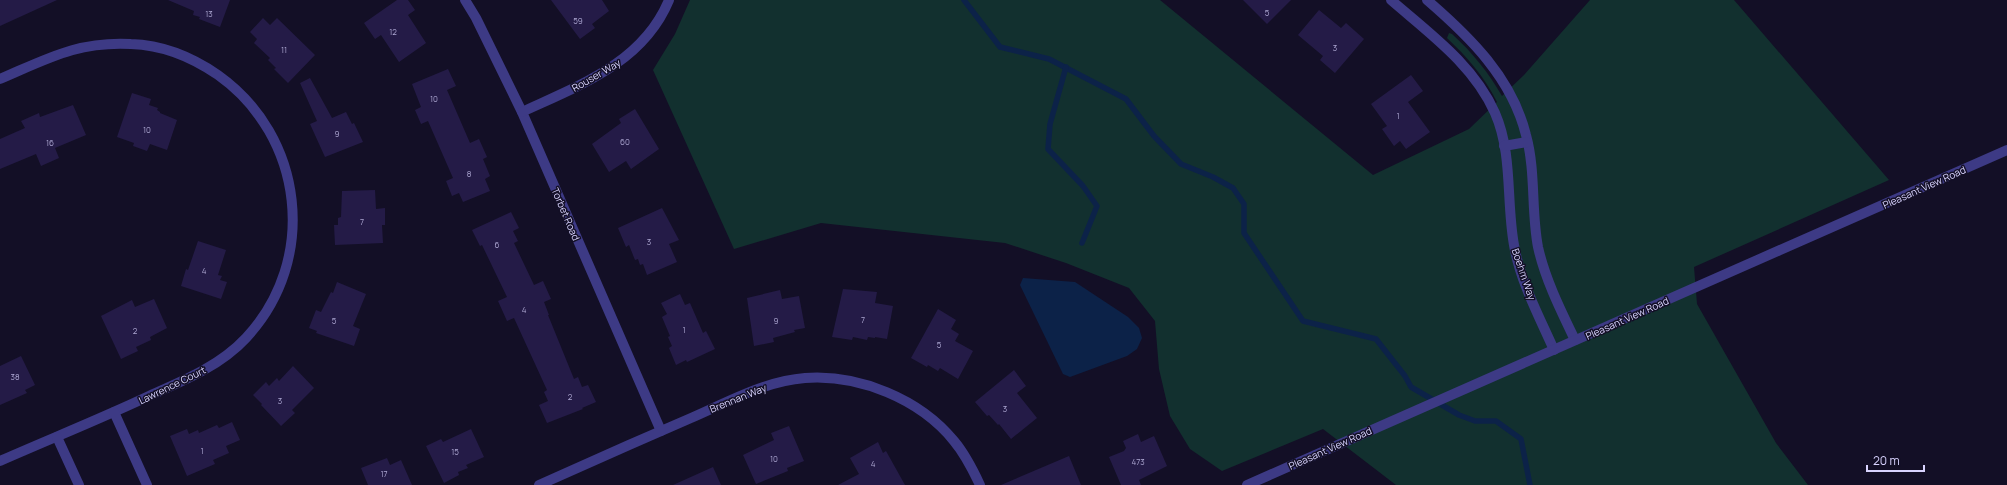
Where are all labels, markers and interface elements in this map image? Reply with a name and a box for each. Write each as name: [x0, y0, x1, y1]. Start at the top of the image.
house number: 5: [1265, 7, 1270, 18]
house number: 13: [205, 8, 213, 19]
house number: 59: [573, 15, 583, 26]
house number: 12: [389, 26, 397, 37]
house number: 3: [1333, 42, 1337, 53]
house number: 11: [281, 44, 287, 55]
street label: Rouser Way: [569, 55, 624, 95]
house number: 10: [430, 93, 438, 104]
house number: 1: [1396, 110, 1400, 121]
house number: 10: [143, 124, 151, 135]
house number: 9: [335, 128, 340, 139]
house number: 60: [620, 136, 630, 147]
house number: 16: [46, 137, 54, 148]
street label: Pleasant View Road: [1880, 162, 1968, 212]
house number: 8: [467, 168, 472, 179]
street label: Torbet Road: [549, 185, 583, 243]
house number: 7: [360, 216, 364, 227]
house number: 3: [647, 236, 651, 247]
house number: 6: [495, 239, 500, 250]
street label: Boehm Way: [1509, 246, 1540, 302]
house number: 4: [202, 265, 207, 276]
street label: Pleasant View Road: [1583, 293, 1671, 343]
house number: 4: [522, 304, 527, 315]
house number: 7: [861, 314, 865, 325]
house number: 5: [332, 315, 337, 326]
house number: 9: [774, 315, 779, 326]
house number: 1: [682, 324, 686, 335]
house number: 2: [133, 325, 138, 336]
house number: 5: [937, 339, 942, 350]
street label: Lawrence Court: [136, 363, 208, 407]
house number: 38: [10, 371, 20, 382]
street label: Brennan Way: [707, 380, 769, 416]
house number: 2: [568, 391, 573, 402]
house number: 3: [278, 395, 282, 406]
house number: 3: [1003, 403, 1007, 414]
street label: Pleasant View Road: [1286, 423, 1374, 473]
house number: 1: [200, 445, 204, 456]
house number: 15: [451, 446, 459, 457]
scale bar: [1867, 447, 1924, 473]
text: 20 m: [1873, 452, 1900, 469]
house number: 10: [770, 453, 778, 464]
house number: 473: [1131, 456, 1145, 467]
house number: 4: [871, 458, 876, 469]
house number: 17: [380, 468, 388, 479]

